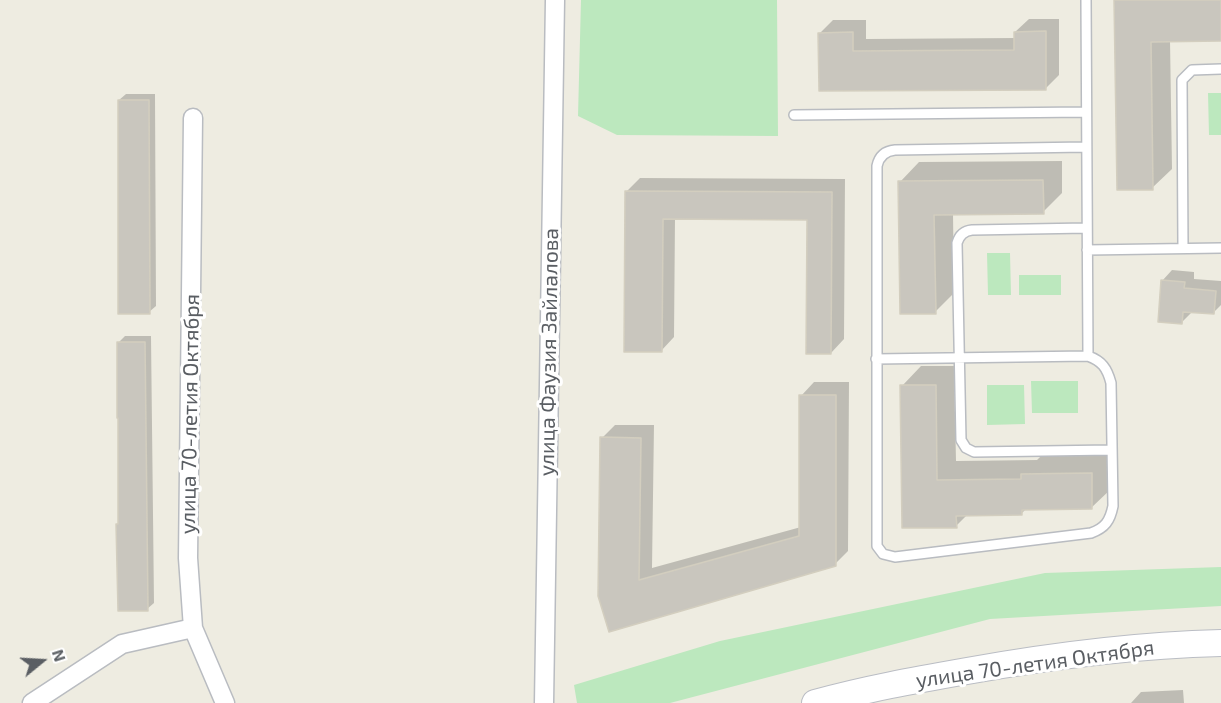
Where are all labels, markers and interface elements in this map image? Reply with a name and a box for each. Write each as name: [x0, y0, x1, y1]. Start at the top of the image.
street label: улица Фаузия Зайлалова: [534, 228, 564, 476]
street label: улица 70-летия Октября: [175, 294, 205, 534]
north arrow: [12, 631, 72, 691]
street label: улица 70-летия Октября: [914, 635, 1156, 693]
text: N: [49, 647, 70, 664]

